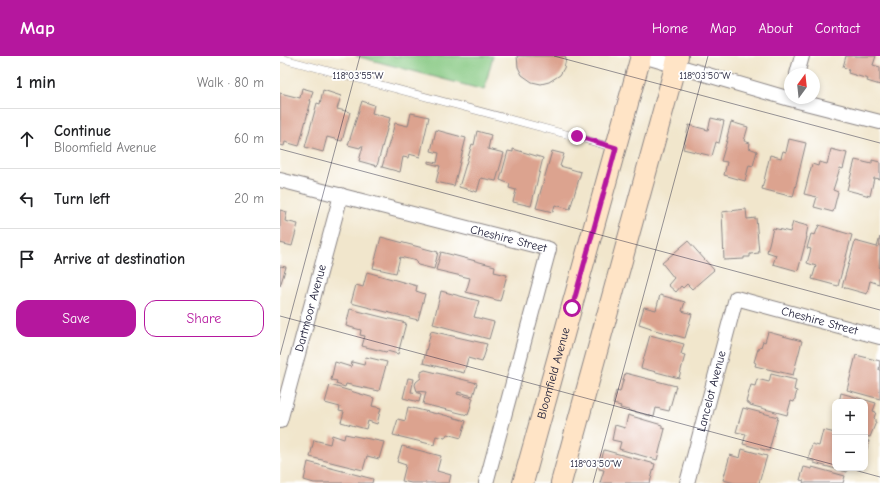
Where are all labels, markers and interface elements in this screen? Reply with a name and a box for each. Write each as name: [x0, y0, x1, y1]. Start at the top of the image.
text: Map: [20, 17, 55, 39]
text: Home: [652, 20, 688, 37]
text: Map: [710, 20, 736, 37]
text: About: [758, 20, 793, 37]
text: Contact: [815, 20, 860, 37]
north arrow: [784, 68, 820, 104]
text: 118°03'55"W: [333, 70, 384, 82]
text: 118°03'50"W: [679, 70, 731, 82]
text: 1 min: [16, 73, 56, 92]
text: Walk · 80 m: [197, 75, 264, 90]
text: Continue: [54, 122, 111, 140]
route end: [568, 127, 586, 145]
icon: ahead: [16, 128, 38, 150]
text: 60 m: [234, 131, 264, 146]
text: Bloomfield Avenue: [54, 140, 156, 155]
icon: left: [16, 188, 38, 210]
text: Turn left: [54, 190, 110, 208]
text: 20 m: [234, 191, 264, 206]
street label: Cheshire Street: [469, 222, 549, 255]
icon: arrive: [16, 248, 38, 270]
text: Arrive at destination: [54, 250, 185, 268]
street label: Dartmoor Avenue: [292, 263, 329, 353]
route start: [563, 299, 581, 317]
button: Save: [16, 300, 136, 337]
button: Share: [144, 300, 264, 337]
street label: Cheshire Street: [780, 304, 860, 338]
street label: Bloomfield Avenue: [534, 326, 573, 421]
street label: Lancelot Avenue: [694, 349, 729, 433]
map controls: [832, 399, 868, 471]
button: +: [832, 399, 868, 435]
button: −: [832, 435, 868, 471]
text: 118°03'50"W: [570, 458, 622, 470]

